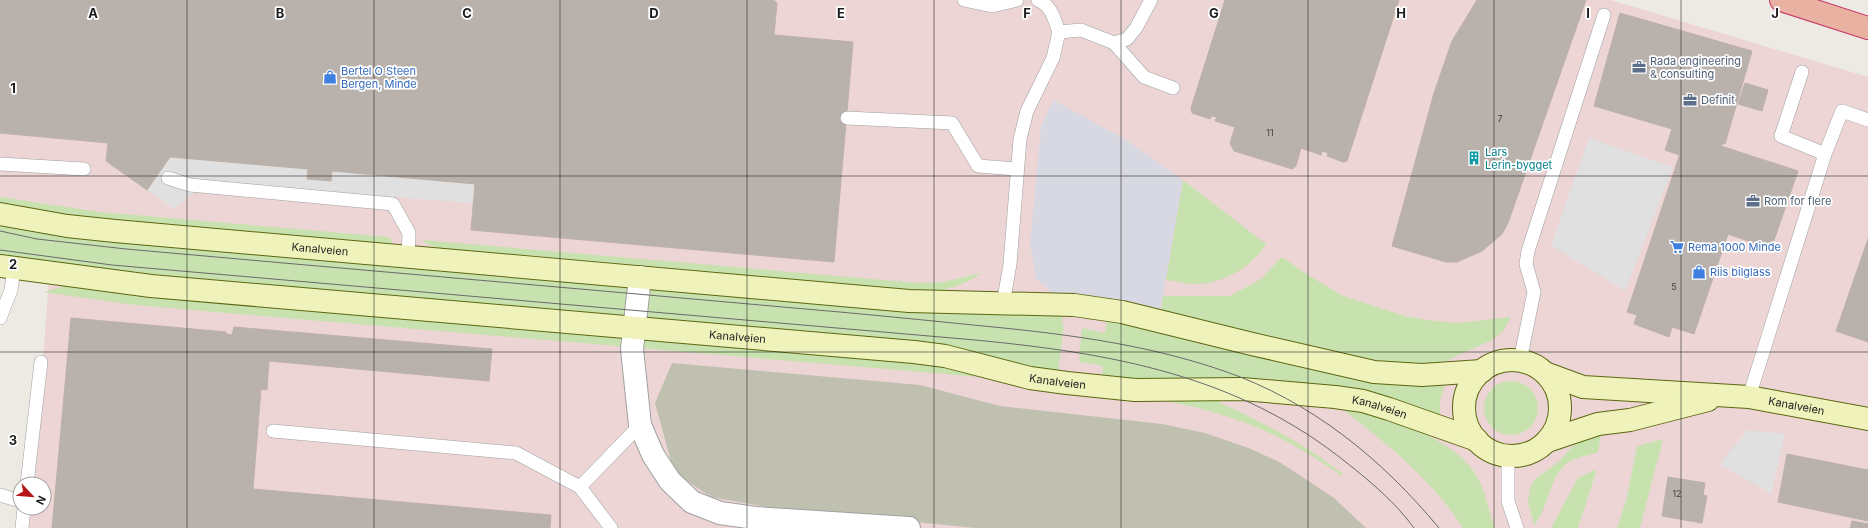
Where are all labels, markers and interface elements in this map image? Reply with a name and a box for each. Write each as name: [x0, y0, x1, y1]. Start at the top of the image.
text: A: [88, 5, 98, 21]
text: B: [276, 5, 285, 21]
text: C: [462, 5, 472, 21]
text: D: [649, 5, 659, 21]
text: E: [837, 5, 845, 21]
text: F: [1023, 5, 1031, 21]
text: G: [1209, 5, 1219, 21]
text: H: [1396, 5, 1406, 21]
text: I: [1586, 5, 1590, 21]
text: J: [1771, 5, 1779, 21]
place label: Rada engineering & consulting: [1650, 54, 1741, 81]
office icon: Rada engineering & consulting: [1631, 59, 1647, 75]
place label: Bertel O Steen Bergen, Minde: [341, 64, 417, 91]
shop icon: Bertel O Steen Bergen, Minde: [322, 69, 338, 85]
text: 1: [10, 80, 16, 96]
office icon: Definit: [1682, 92, 1698, 108]
place label: Definit: [1701, 93, 1735, 107]
house number: 7: [1497, 113, 1503, 124]
house number: 11: [1266, 127, 1274, 138]
place label: Lars Lerin-bygget: [1485, 145, 1553, 172]
building icon: Lars Lerin-bygget: [1466, 150, 1482, 166]
office icon: Rom for flere: [1745, 193, 1761, 209]
place label: Rom for flere: [1764, 194, 1831, 208]
supermarket icon: Rema 1000 Minde: [1669, 239, 1685, 255]
street label: Kanalveien: [291, 240, 349, 259]
place label: Rema 1000 Minde: [1688, 240, 1781, 254]
text: 2: [9, 256, 17, 272]
shop icon: Riis bilglass: [1691, 264, 1707, 280]
place label: Riis bilglass: [1710, 265, 1771, 279]
house number: 5: [1671, 281, 1677, 292]
street label: Kanalveien: [709, 327, 766, 346]
street label: Kanalveien: [1028, 371, 1087, 392]
street label: Kanalveien: [1351, 393, 1409, 422]
street label: Kanalveien: [1767, 394, 1826, 418]
text: 3: [9, 432, 17, 448]
north arrow: [12, 476, 52, 516]
house number: 12: [1672, 488, 1682, 499]
text: N: [33, 494, 49, 507]

